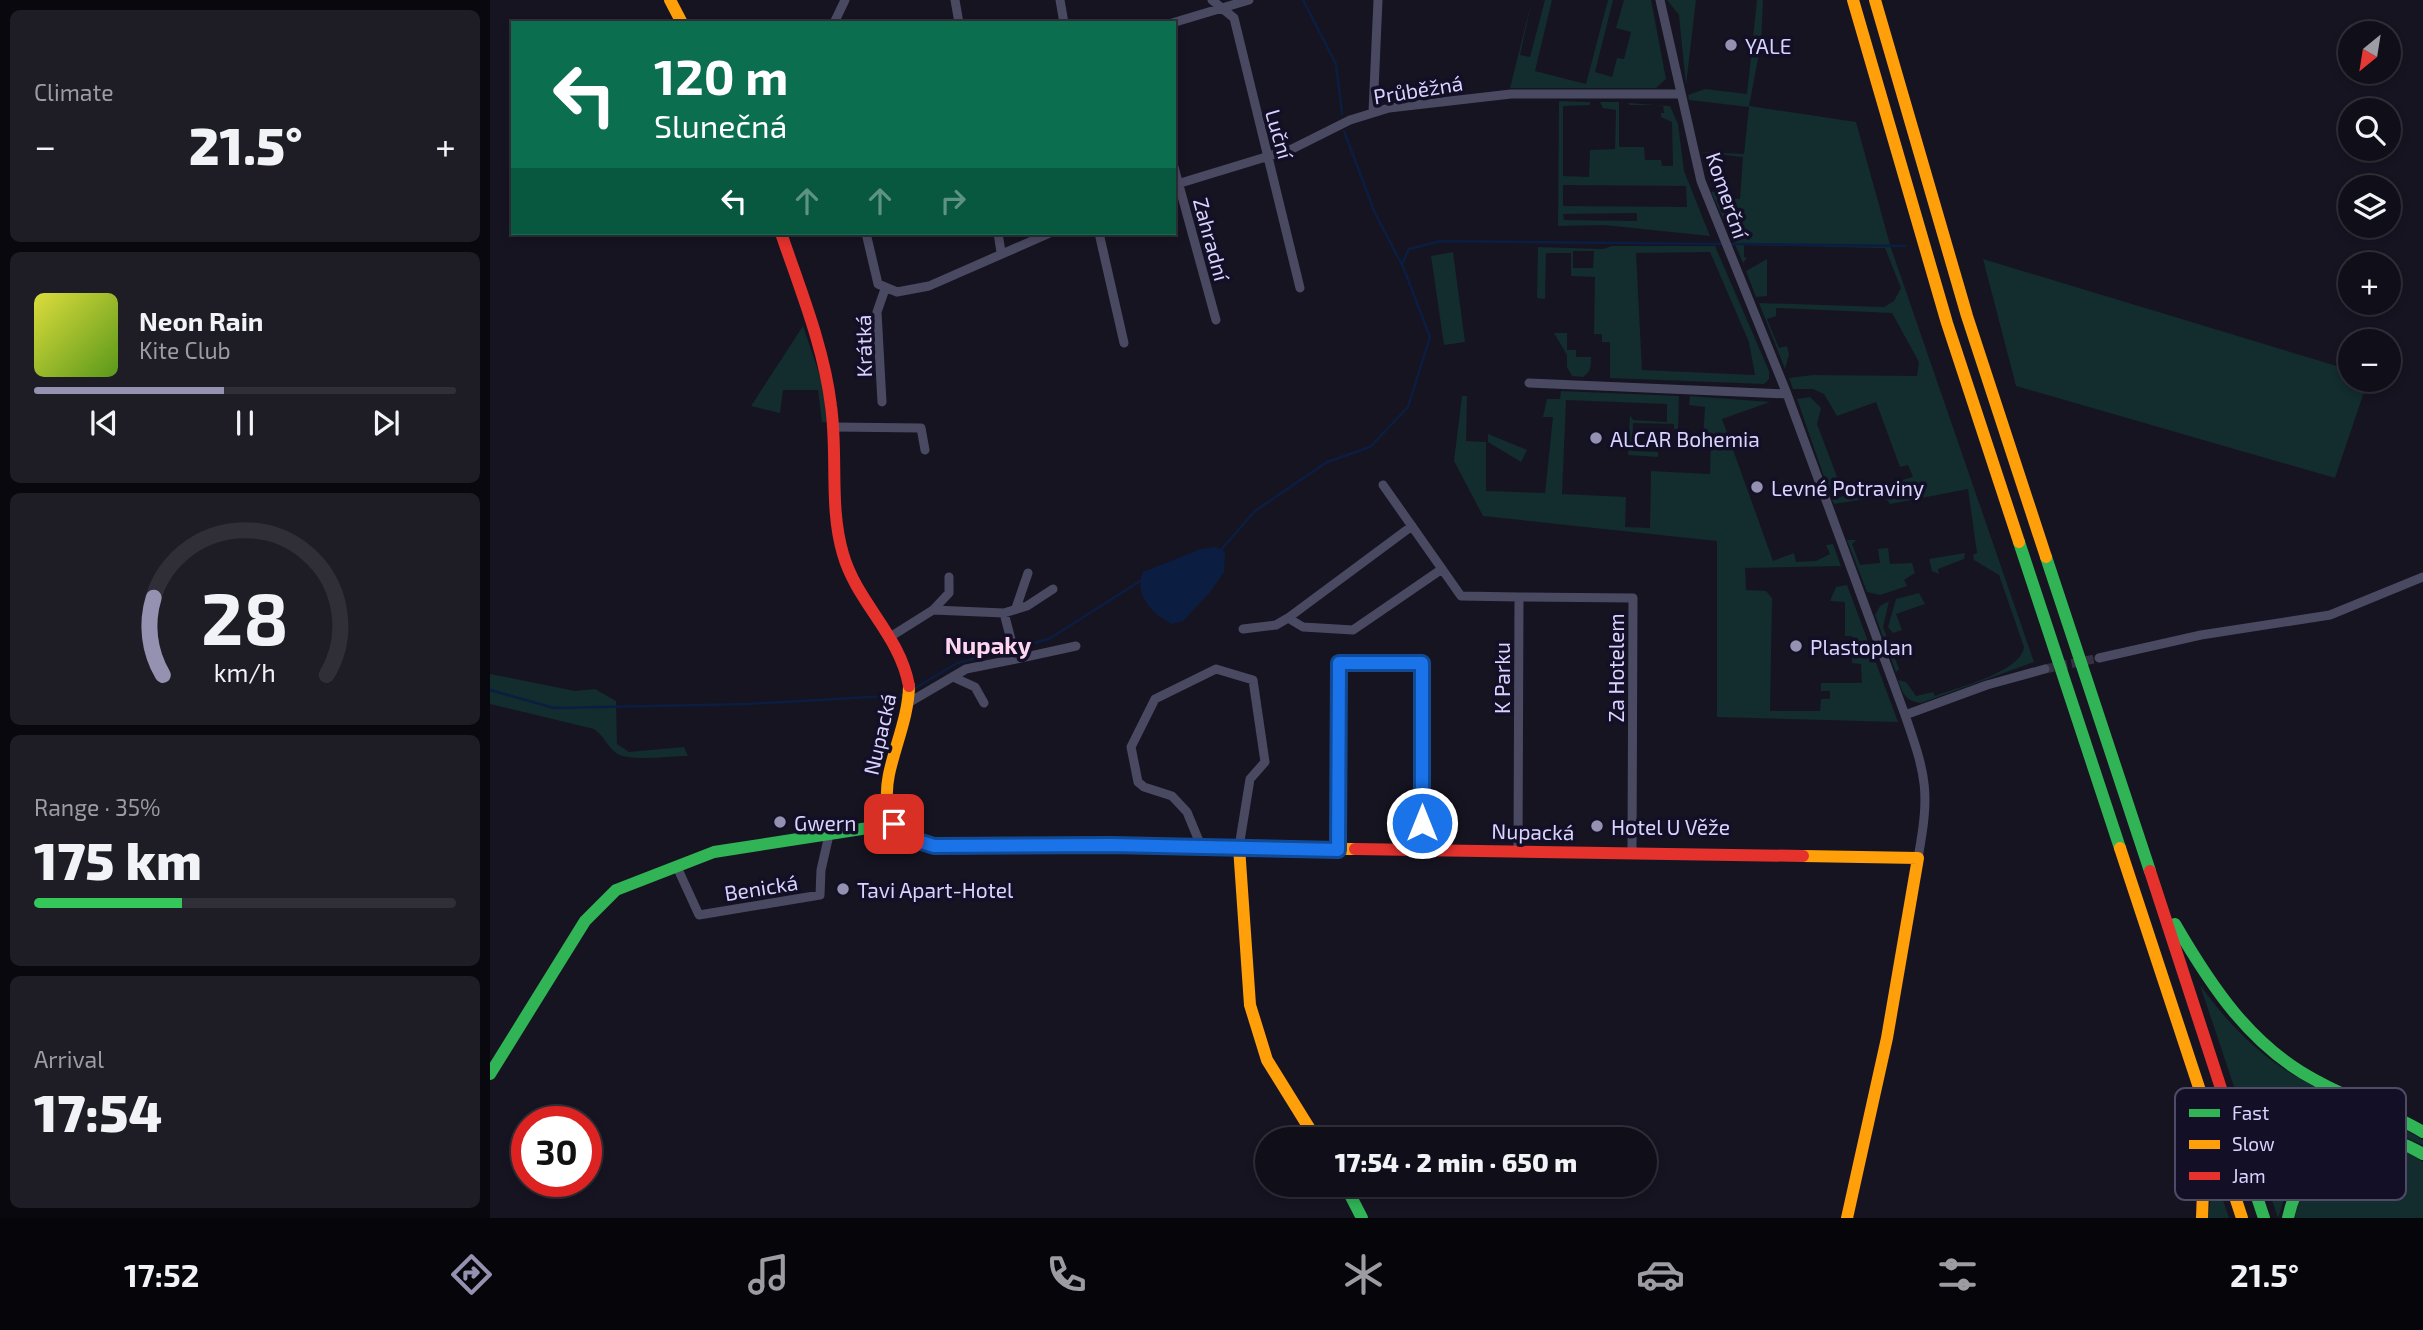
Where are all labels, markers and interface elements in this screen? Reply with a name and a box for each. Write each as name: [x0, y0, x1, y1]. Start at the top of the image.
north arrow: [2338, 21, 2401, 84]
map controls: [2338, 21, 2401, 392]
place label: YALE: [1745, 33, 1791, 58]
marker: YALE: [1723, 37, 1739, 53]
text: 120 m: [654, 46, 788, 105]
icon: left: [539, 49, 630, 140]
street label: Průběžná: [1371, 70, 1465, 108]
text: Climate: [34, 78, 114, 106]
button: search: [2338, 98, 2401, 161]
text: Slunečná: [654, 106, 787, 144]
street label: Luční: [1261, 106, 1299, 162]
text: 21.5°: [189, 113, 303, 175]
text: −: [34, 122, 56, 168]
text: +: [435, 122, 456, 168]
street label: Komerční: [1702, 149, 1755, 242]
button: layers: [2338, 175, 2401, 238]
icon: left: [715, 182, 753, 220]
icon: ahead: [788, 182, 826, 220]
icon: ahead: [861, 182, 899, 220]
icon: right: [934, 182, 972, 220]
street label: Zahradní: [1189, 195, 1235, 284]
button: +: [2338, 252, 2401, 315]
text: Neon Rain: [139, 305, 263, 336]
street label: Krátká: [850, 314, 876, 378]
button: −: [2338, 329, 2401, 392]
text: Kite Club: [139, 336, 231, 364]
icon: previous: [85, 404, 123, 442]
icon: pause: [226, 404, 264, 442]
icon: next: [367, 404, 405, 442]
place label: ALCAR Bohemia: [1610, 426, 1760, 451]
marker: ALCAR Bohemia: [1588, 430, 1604, 446]
place label: Levné Potraviny: [1771, 475, 1924, 500]
marker: Levné Potraviny: [1749, 479, 1765, 495]
text: 28: [201, 572, 289, 660]
street label: Za Hotelem: [1603, 613, 1628, 723]
district label: Nupaky: [945, 630, 1032, 659]
place label: Plastoplan: [1810, 634, 1913, 659]
marker: Plastoplan: [1788, 638, 1804, 654]
street label: K Parku: [1489, 642, 1514, 714]
text: km/h: [214, 657, 276, 687]
street label: Nupacká: [857, 691, 901, 777]
position arrow: [1385, 786, 1459, 860]
text: Range · 35%: [34, 793, 161, 821]
pin: [864, 794, 924, 854]
icon: arrive: [875, 805, 913, 843]
place label: Gwern: [794, 810, 856, 835]
marker: Gwern: [772, 814, 788, 830]
place label: Hotel U Věže: [1611, 814, 1730, 839]
street label: Nupacká: [1491, 818, 1575, 844]
marker: Hotel U Věže: [1589, 818, 1605, 834]
text: 175 km: [34, 828, 202, 890]
street label: Benická: [722, 869, 800, 905]
place label: Tavi Apart-Hotel: [857, 877, 1014, 902]
marker: Tavi Apart-Hotel: [835, 881, 851, 897]
text: Arrival: [34, 1045, 104, 1073]
text: 17:54: [34, 1080, 162, 1142]
legend: [2175, 1088, 2406, 1200]
text: Fast: [2232, 1101, 2269, 1124]
speed limit sign: 30: [511, 1106, 602, 1197]
text: Slow: [2232, 1132, 2275, 1155]
text: 17:54 · 2 min · 650 m: [1335, 1146, 1577, 1177]
text: Jam: [2232, 1164, 2266, 1187]
icon: directions: [447, 1250, 496, 1299]
icon: music: [744, 1250, 793, 1299]
icon: phone: [1042, 1250, 1091, 1299]
icon: climate: [1339, 1250, 1388, 1299]
icon: car: [1636, 1250, 1685, 1299]
icon: filters: [1933, 1250, 1982, 1299]
text: 17:52: [124, 1255, 199, 1293]
text: 21.5°: [2230, 1255, 2299, 1293]

